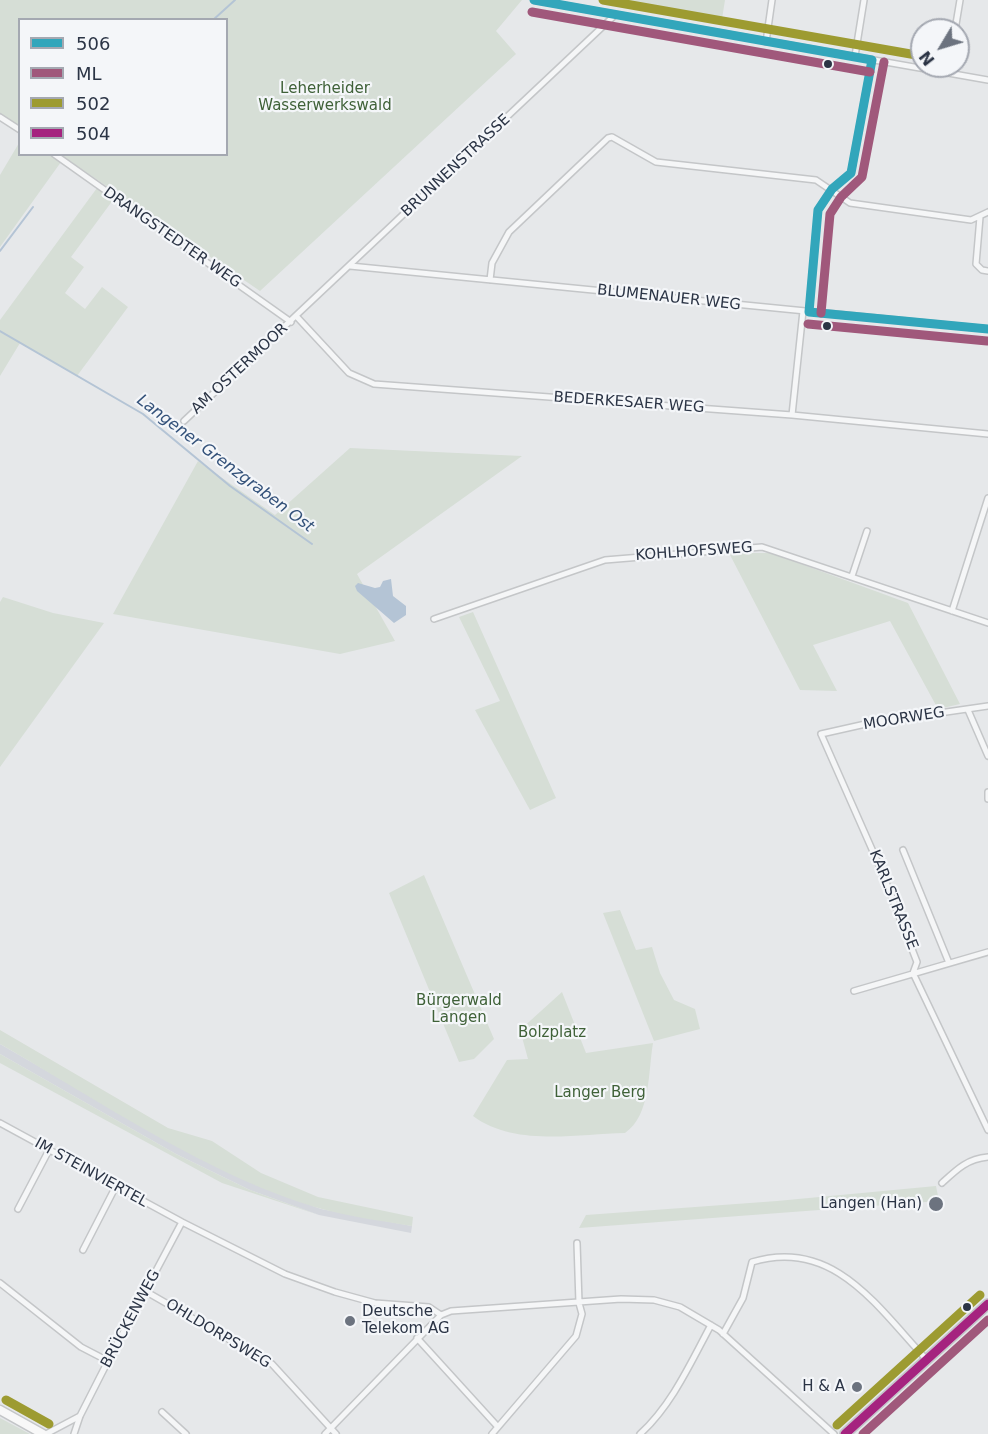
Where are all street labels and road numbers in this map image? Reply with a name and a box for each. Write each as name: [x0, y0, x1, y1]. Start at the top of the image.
street label: BRUNNENSTRASSE: [398, 111, 514, 221]
street label: DRANGSTEDTER WEG: [100, 184, 244, 292]
street label: BLUMENAUER WEG: [596, 282, 742, 314]
street label: AM OSTERMOOR: [188, 320, 292, 418]
street label: BEDERKESAER WEG: [553, 389, 705, 417]
street label: KOHLHOFSWEG: [635, 539, 753, 565]
street label: MOORWEG: [862, 704, 946, 734]
street label: KARLSTRASSE: [865, 848, 921, 952]
street label: IM STEINVIERTEL: [31, 1134, 151, 1212]
street label: BRÜCKENWEG: [98, 1267, 164, 1371]
street label: OHLDORPSWEG: [162, 1295, 274, 1373]

